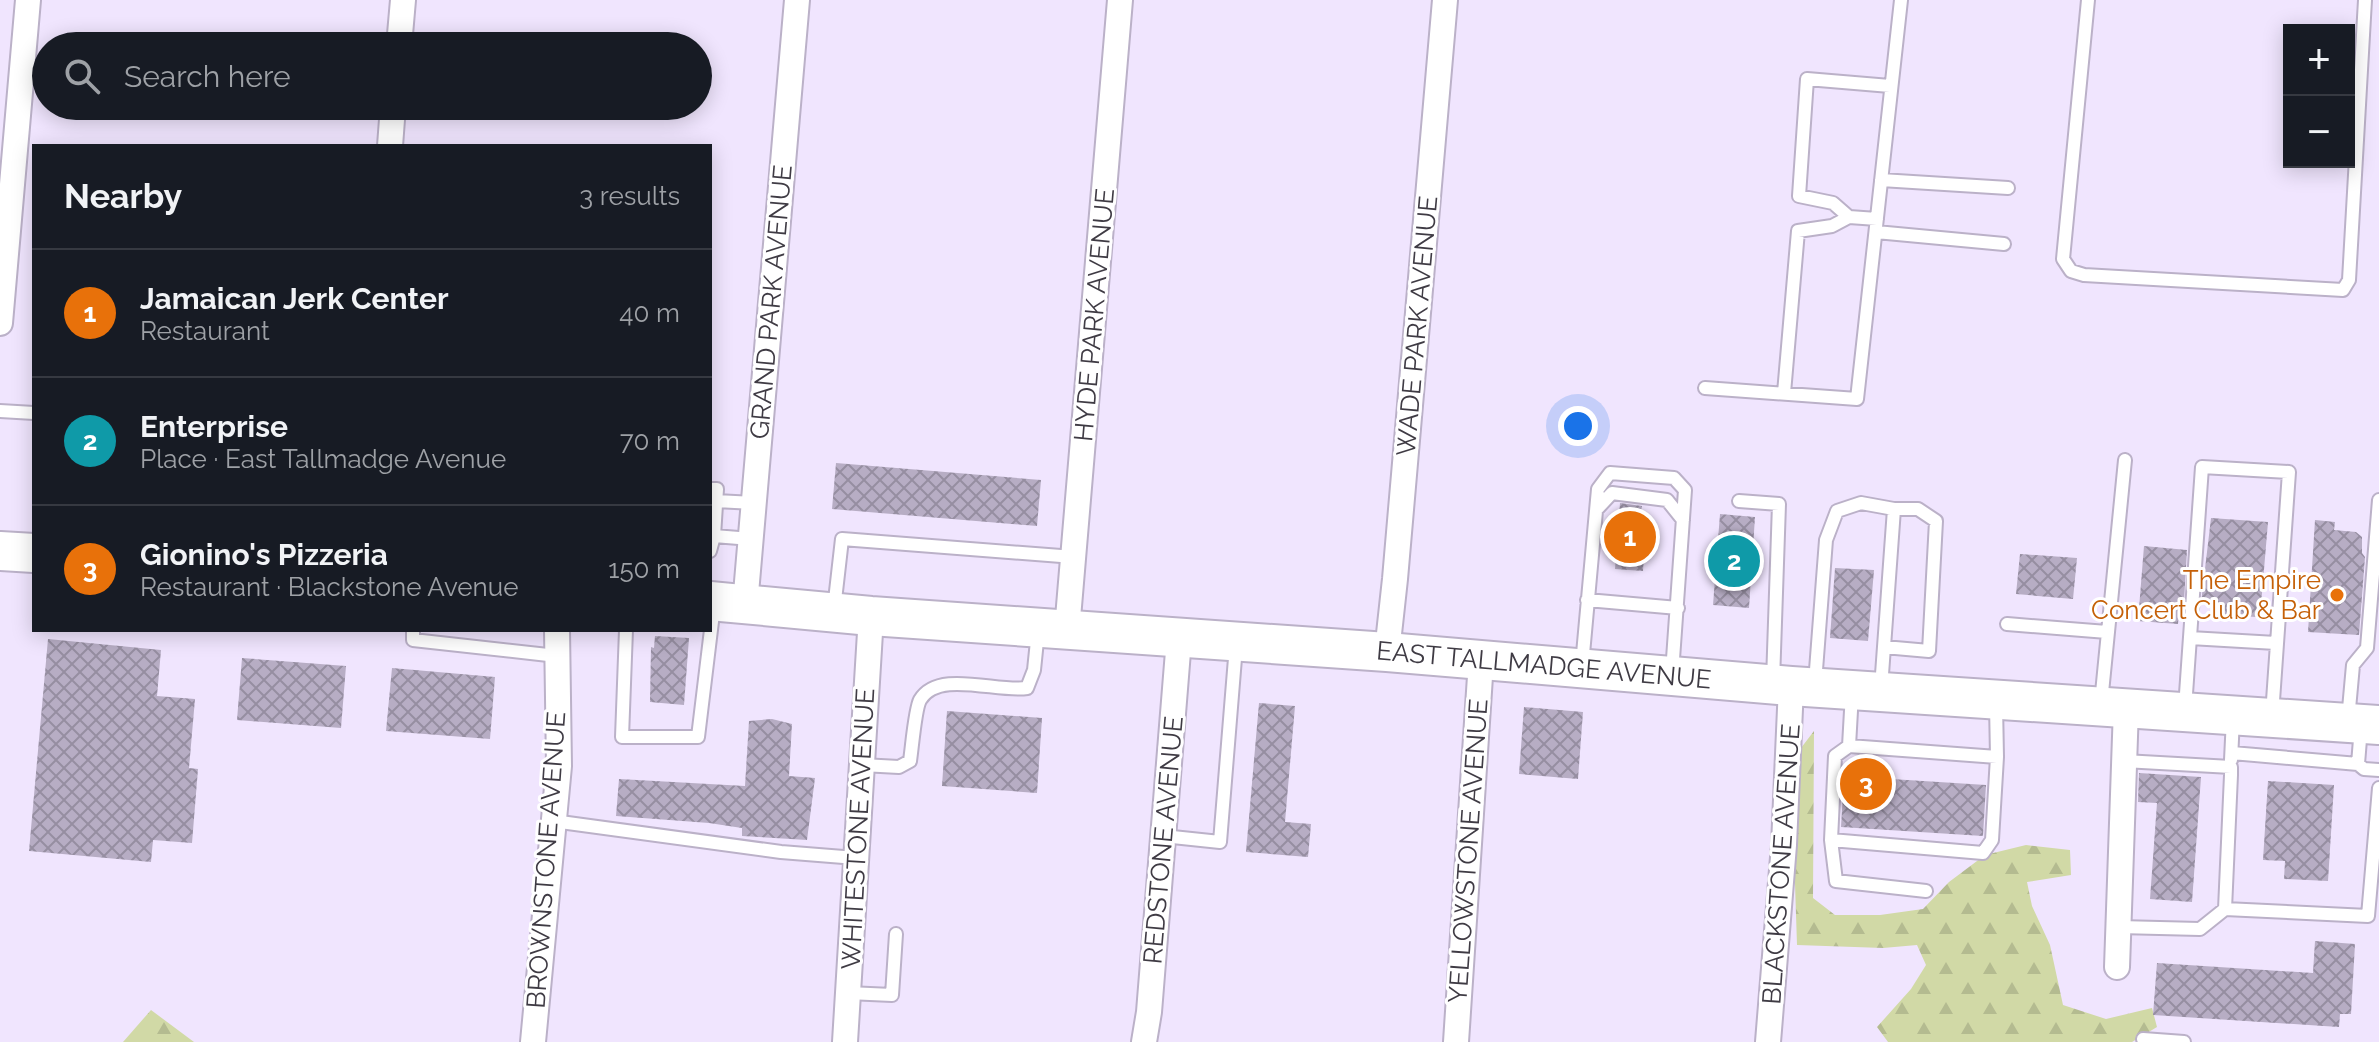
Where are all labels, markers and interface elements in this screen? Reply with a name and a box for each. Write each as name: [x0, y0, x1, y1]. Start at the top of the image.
map controls: [2283, 24, 2355, 168]
button: +: [2283, 24, 2355, 96]
search box: [32, 32, 712, 120]
icon: search: [60, 54, 104, 98]
text: Search here: [124, 59, 291, 94]
button: −: [2283, 96, 2355, 168]
street label: GRAND PARK AVENUE: [744, 164, 798, 440]
text: Nearby: [64, 176, 182, 216]
text: 3 results: [579, 181, 680, 211]
street label: HYDE PARK AVENUE: [1068, 187, 1120, 443]
street label: WADE PARK AVENUE: [1391, 195, 1443, 457]
text: Jamaican Jerk Center: [140, 281, 449, 316]
text: 1: [84, 298, 96, 328]
text: 40 m: [619, 298, 680, 328]
text: Restaurant: [140, 316, 270, 346]
your location: [1558, 406, 1598, 446]
text: Enterprise: [140, 409, 288, 444]
text: 2: [83, 426, 97, 456]
text: 70 m: [620, 426, 680, 456]
text: Place · East Tallmadge Avenue: [140, 444, 506, 474]
pin: 1: [1604, 507, 1656, 567]
pin: 2: [1708, 531, 1760, 591]
text: Gionino's Pizzeria: [140, 537, 388, 572]
text: 3: [83, 554, 97, 584]
text: 150 m: [608, 554, 680, 584]
place label: The Empire Concert Club & Bar: [2091, 565, 2321, 625]
text: Restaurant · Blackstone Avenue: [140, 572, 518, 602]
marker: The Empire Concert Club & Bar: [2328, 586, 2346, 604]
street label: EAST TALLMADGE AVENUE: [1375, 635, 1713, 695]
street label: WHITESTONE AVENUE: [836, 688, 880, 970]
street label: YELLOWSTONE AVENUE: [1442, 698, 1494, 1004]
street label: BROWNSTONE AVENUE: [521, 710, 571, 1010]
street label: REDSTONE AVENUE: [1137, 715, 1189, 965]
street label: BLACKSTONE AVENUE: [1756, 723, 1806, 1005]
pin: 3: [1840, 754, 1892, 814]

